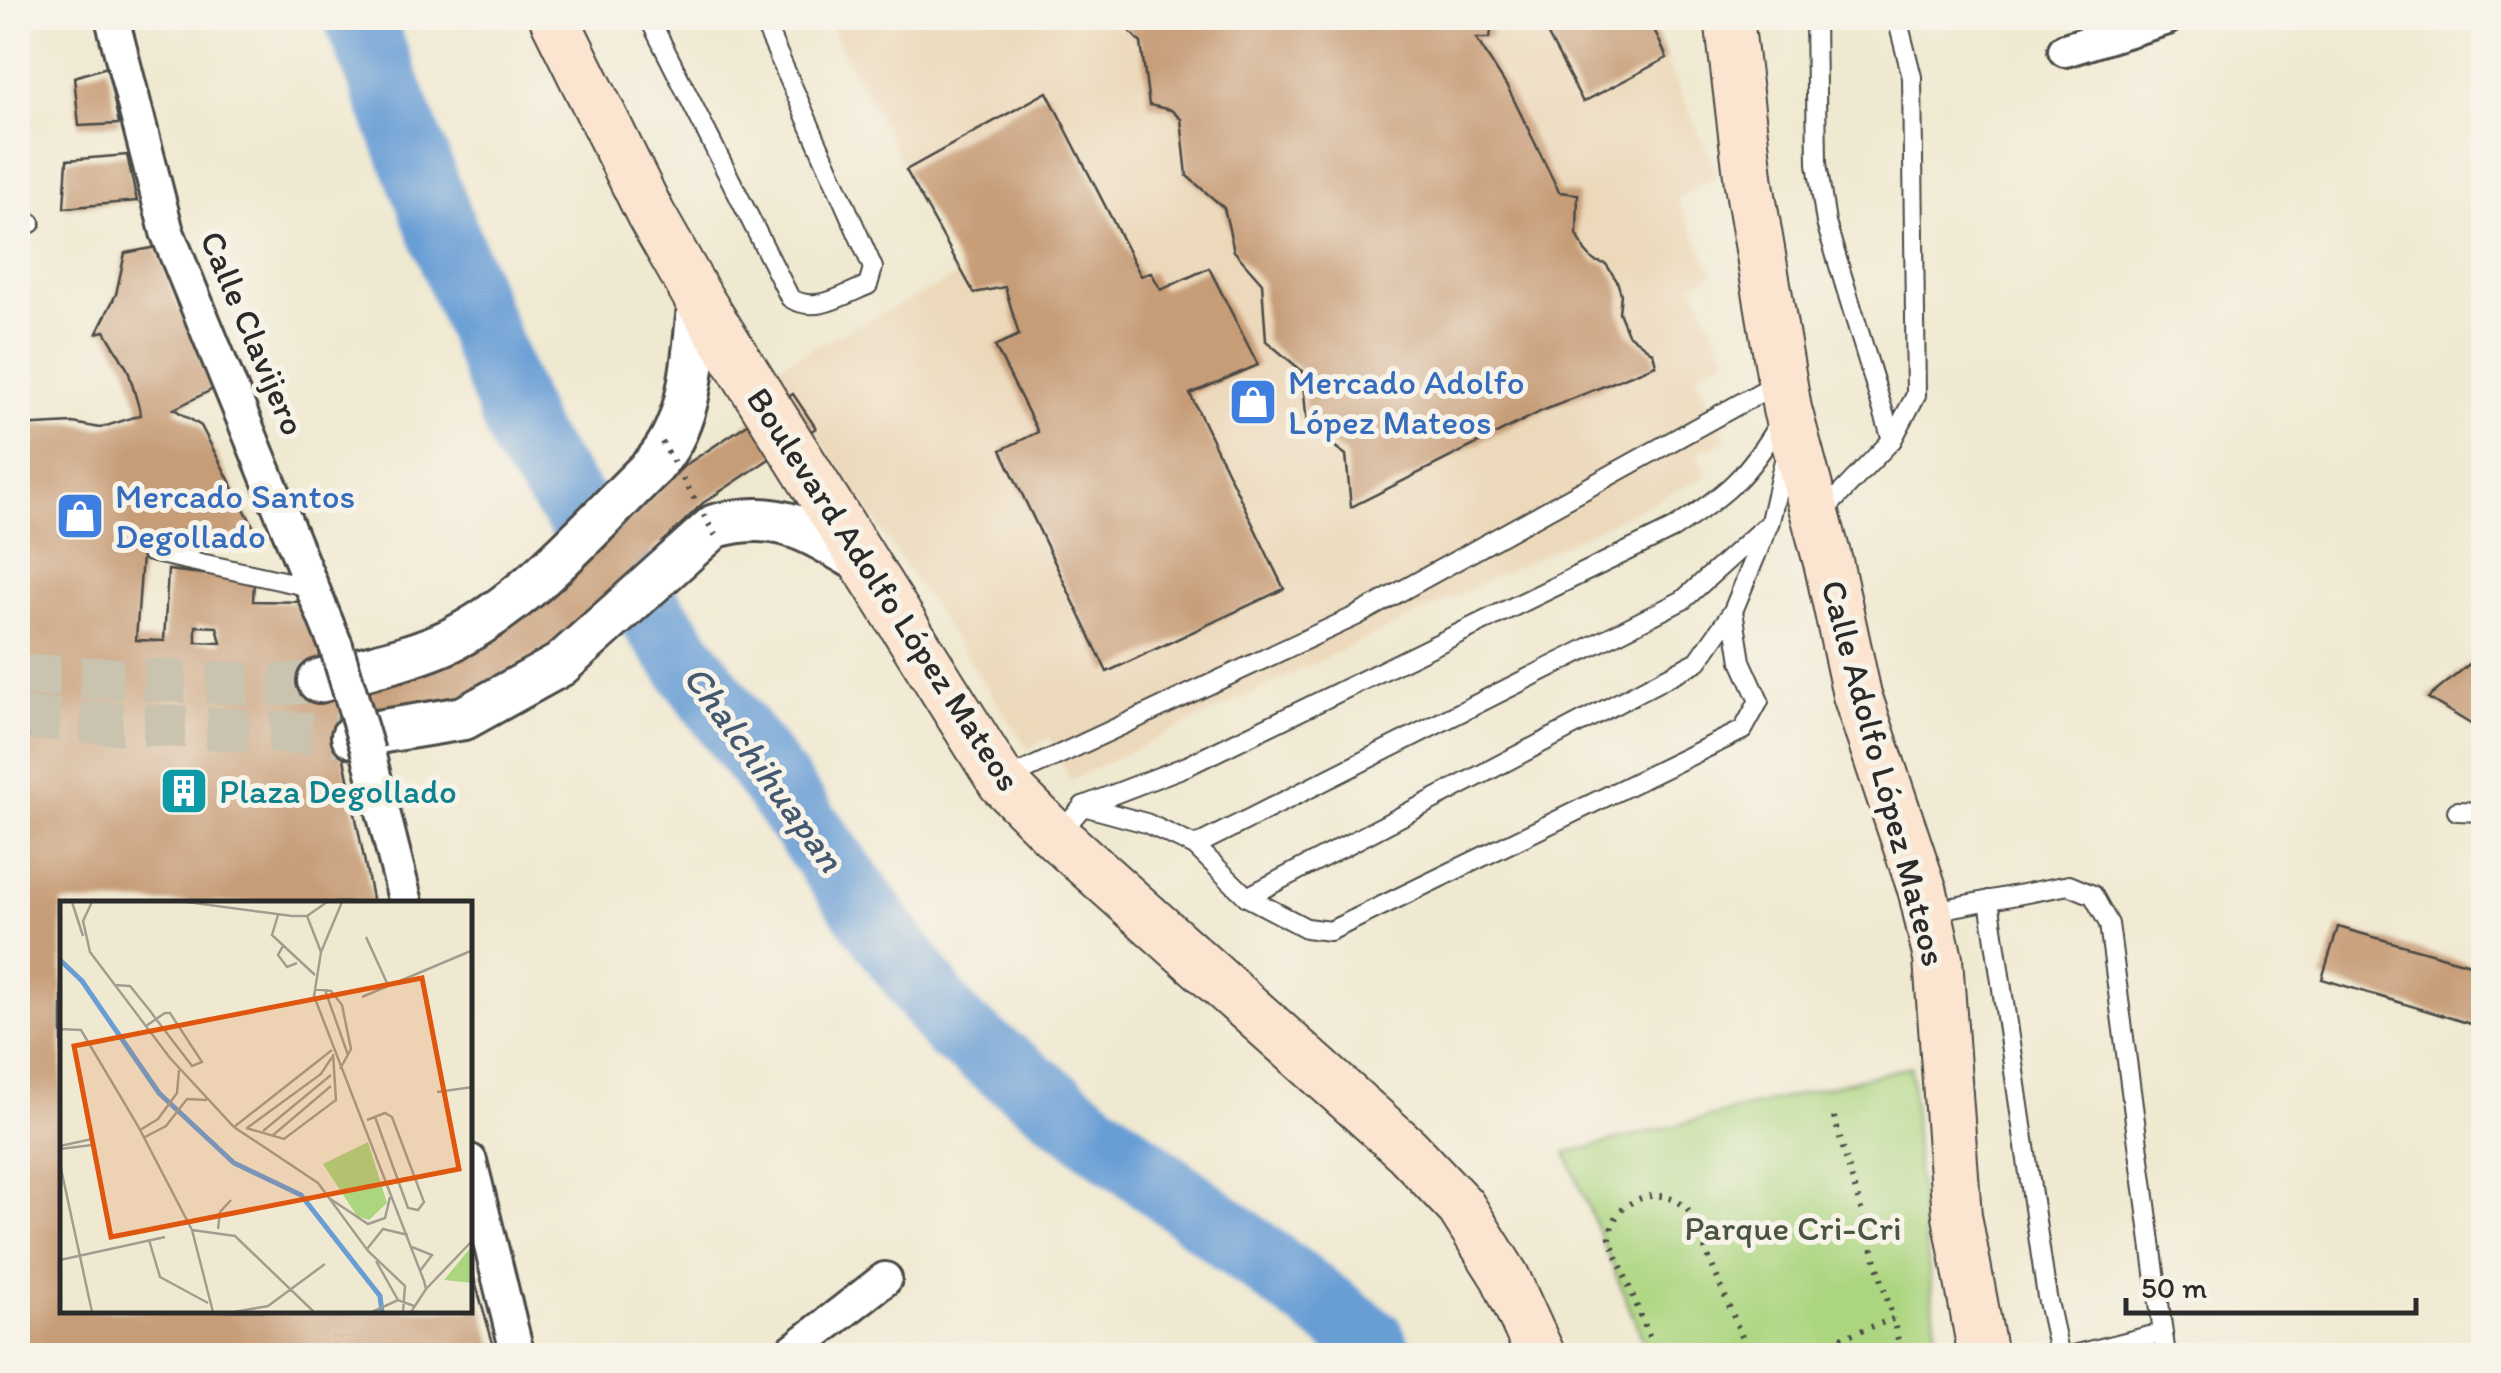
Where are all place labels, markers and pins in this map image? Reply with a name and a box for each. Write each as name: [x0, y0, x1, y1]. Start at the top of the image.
place label: Mercado Adolfo López Mateos: [1288, 361, 1525, 443]
shop icon: Mercado Adolfo López Mateos: [1227, 376, 1279, 428]
place label: Mercado Santos Degollado: [115, 475, 355, 557]
shop icon: Mercado Santos Degollado: [54, 490, 106, 542]
building icon: Plaza Degollado: [158, 765, 210, 817]
place label: Plaza Degollado: [219, 770, 457, 812]

